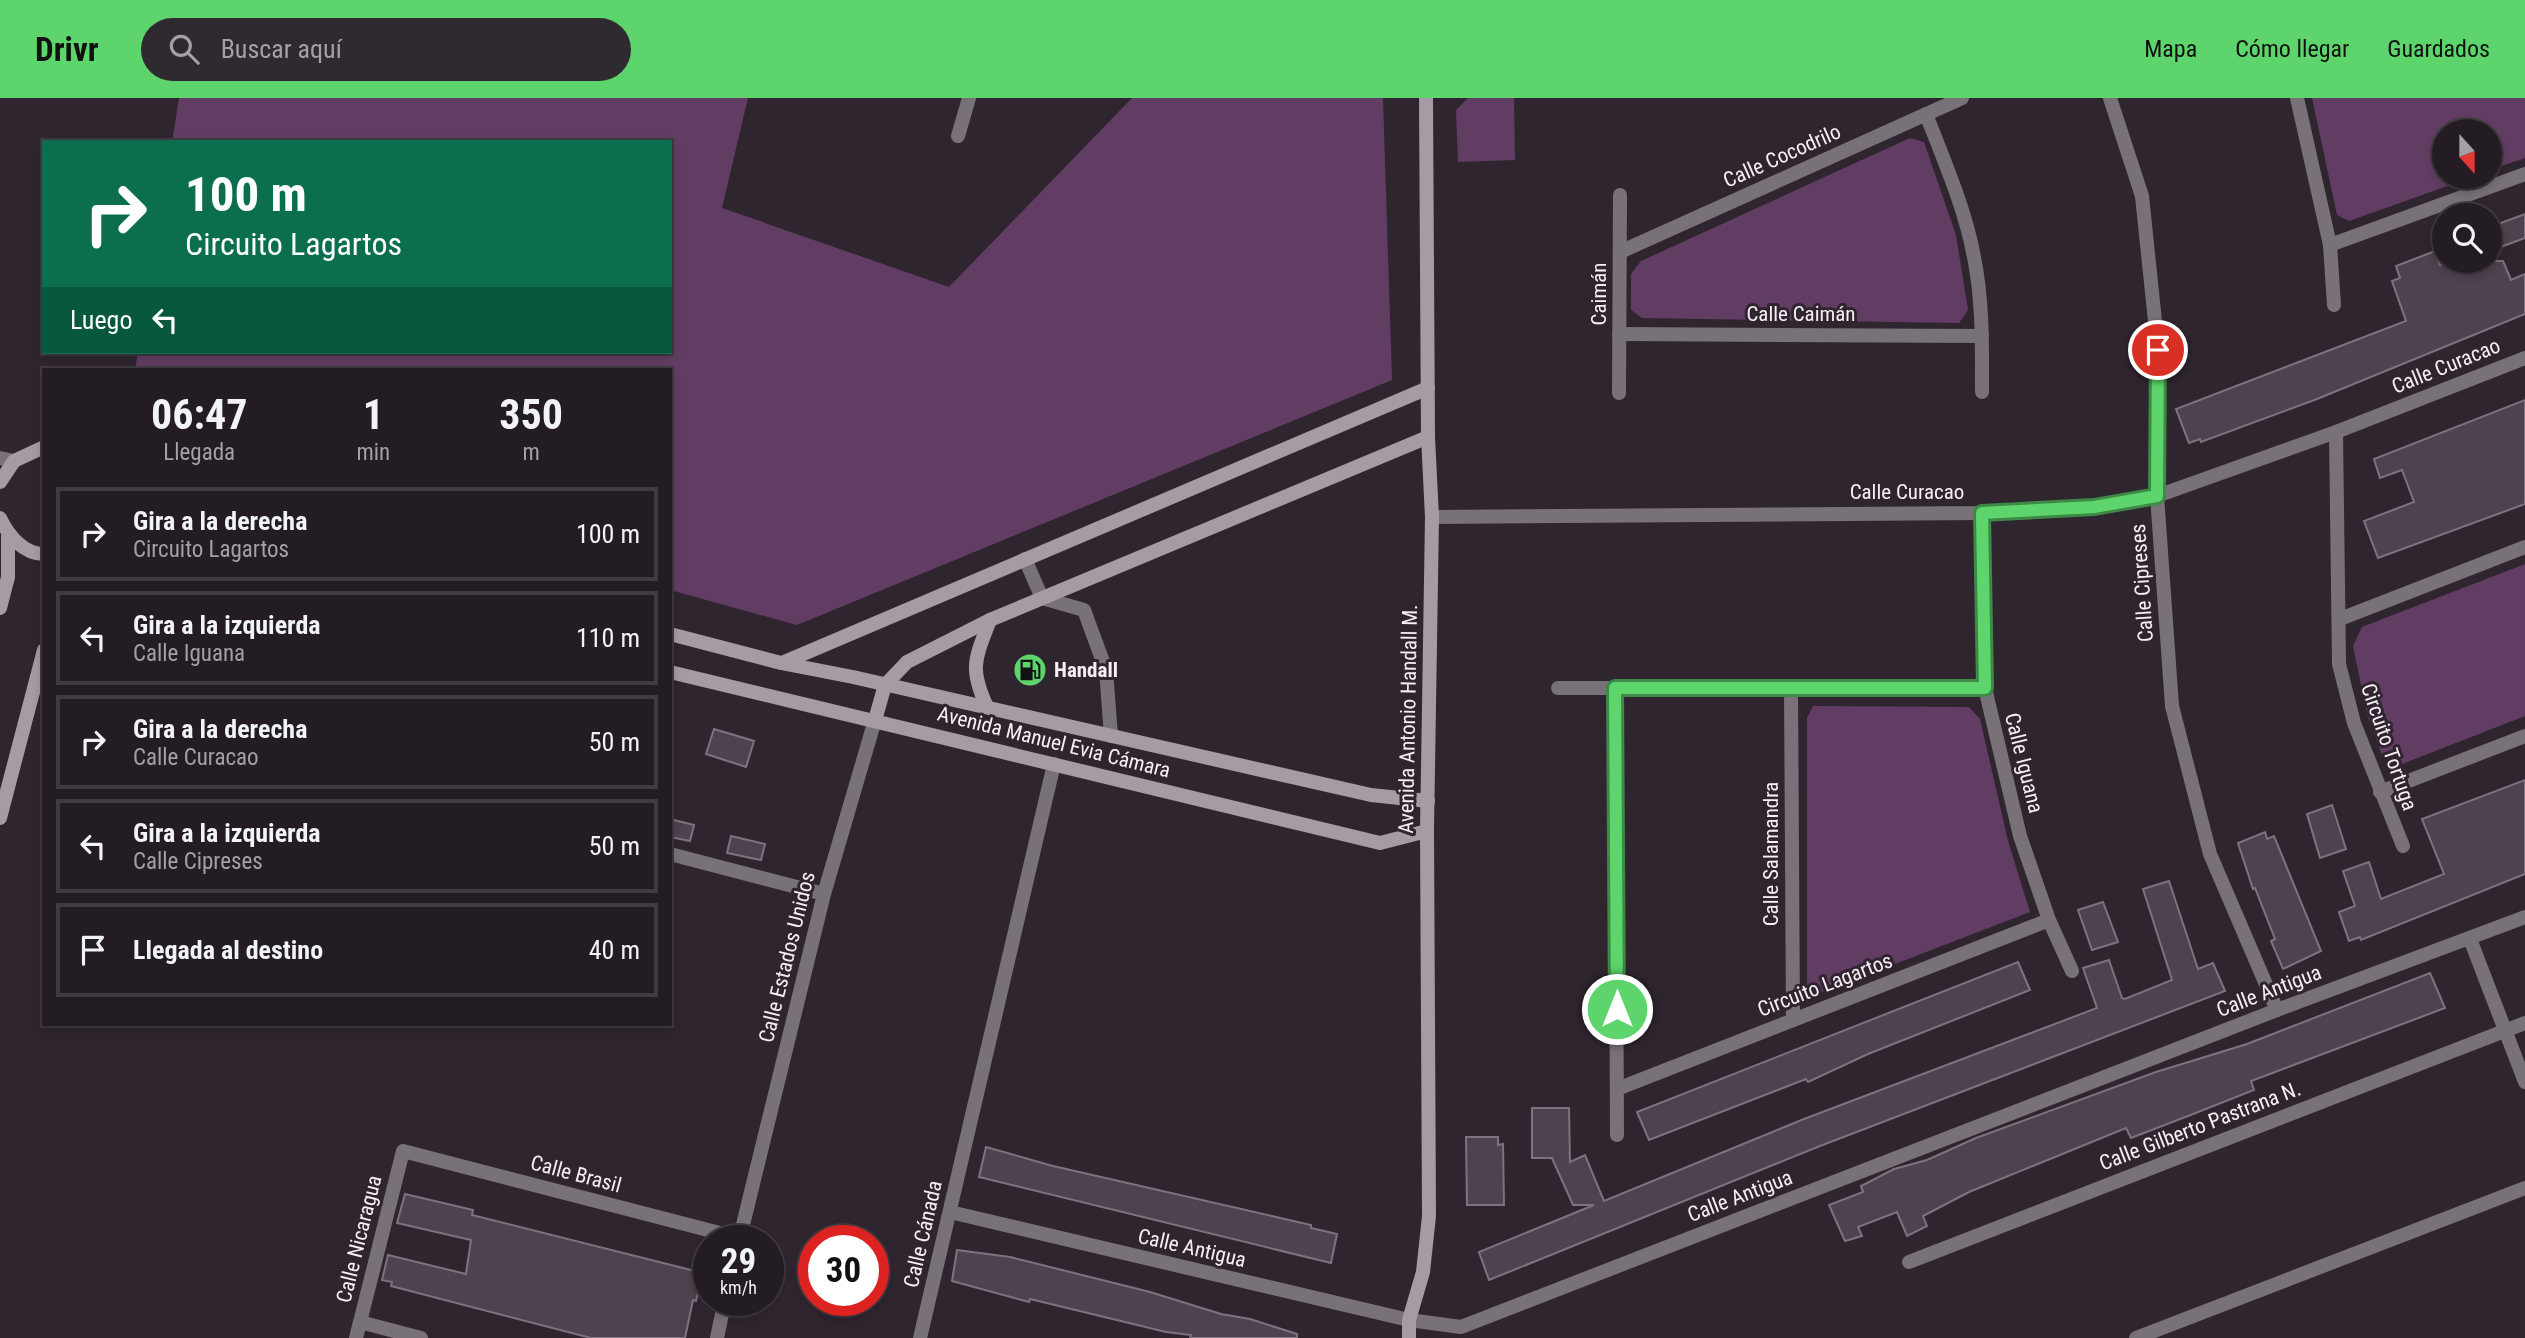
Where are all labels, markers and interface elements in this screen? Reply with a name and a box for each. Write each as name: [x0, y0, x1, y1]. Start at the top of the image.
search box: [141, 18, 631, 81]
text: Drivr: [35, 30, 99, 69]
icon: search: [165, 30, 203, 68]
text: Buscar aquí: [221, 34, 342, 64]
text: Mapa: [2144, 35, 2197, 63]
text: Cómo llegar: [2235, 35, 2349, 63]
text: Guardados: [2387, 35, 2490, 63]
street label: Calle Cocodrilo: [1720, 119, 1844, 193]
north arrow: [2432, 119, 2502, 189]
map controls: [2432, 119, 2502, 273]
text: 100 m: [185, 166, 307, 223]
icon: right: [70, 168, 161, 259]
button: search: [2432, 203, 2502, 273]
text: Circuito Lagartos: [185, 225, 402, 263]
street label: Caimán: [1587, 263, 1611, 325]
icon: left: [146, 301, 184, 339]
street label: Calle Caimán: [1746, 302, 1856, 326]
text: Luego: [70, 305, 132, 335]
pin: [2128, 320, 2188, 380]
icon: arrive: [2139, 331, 2177, 369]
street label: Calle Curacao: [2388, 333, 2504, 399]
text: 06:47: [151, 390, 247, 439]
text: 1: [363, 390, 384, 439]
text: 350: [499, 390, 563, 439]
text: Llegada: [163, 439, 235, 466]
text: min: [356, 439, 390, 466]
text: m: [522, 439, 540, 466]
street label: Calle Curacao: [1850, 480, 1964, 504]
text: Gira a la derecha: [133, 506, 307, 536]
icon: right: [74, 515, 112, 553]
text: 100 m: [576, 519, 640, 549]
street label: Calle Cipreses: [2126, 523, 2158, 643]
text: Circuito Lagartos: [133, 536, 289, 563]
street label: Avenida Antonio Handall M.: [1394, 604, 1422, 834]
text: Gira a la izquierda: [133, 610, 321, 640]
icon: left: [74, 619, 112, 657]
text: 110 m: [576, 623, 640, 653]
text: Calle Iguana: [133, 640, 245, 667]
fuel station icon: Handall: [1011, 651, 1049, 689]
place label: Handall: [1054, 658, 1118, 682]
street label: Circuito Tortuga: [2356, 680, 2422, 814]
street label: Avenida Manuel Evia Cámara: [935, 701, 1173, 783]
street label: Calle Iguana: [2000, 710, 2048, 816]
text: Gira a la derecha: [133, 714, 307, 744]
icon: right: [74, 723, 112, 761]
text: 50 m: [589, 727, 640, 757]
text: Calle Curacao: [133, 744, 259, 771]
street label: Calle Salamandra: [1759, 782, 1783, 926]
text: Gira a la izquierda: [133, 818, 321, 848]
icon: left: [74, 827, 112, 865]
text: 50 m: [589, 831, 640, 861]
text: Calle Cipreses: [133, 848, 263, 875]
street label: Calle Estados Unidos: [754, 869, 820, 1045]
icon: arrive: [74, 931, 112, 969]
text: Llegada al destino: [133, 935, 323, 965]
text: 40 m: [589, 935, 640, 965]
street label: Circuito Lagartos: [1754, 948, 1896, 1022]
street label: Calle Antigua: [2213, 960, 2325, 1022]
position arrow: [1580, 972, 1654, 1046]
street label: Calle Gilberto Pastrana N.: [2096, 1076, 2304, 1176]
street label: Calle Brasil: [528, 1150, 624, 1198]
street label: Calle Antigua: [1684, 1165, 1796, 1227]
street label: Calle Nicaragua: [332, 1173, 386, 1305]
street label: Calle Cánada: [899, 1178, 947, 1290]
street label: Calle Antigua: [1136, 1224, 1248, 1272]
speed limit sign: 30: [798, 1225, 889, 1316]
text: 29: [721, 1241, 756, 1282]
text: km/h: [720, 1277, 757, 1298]

